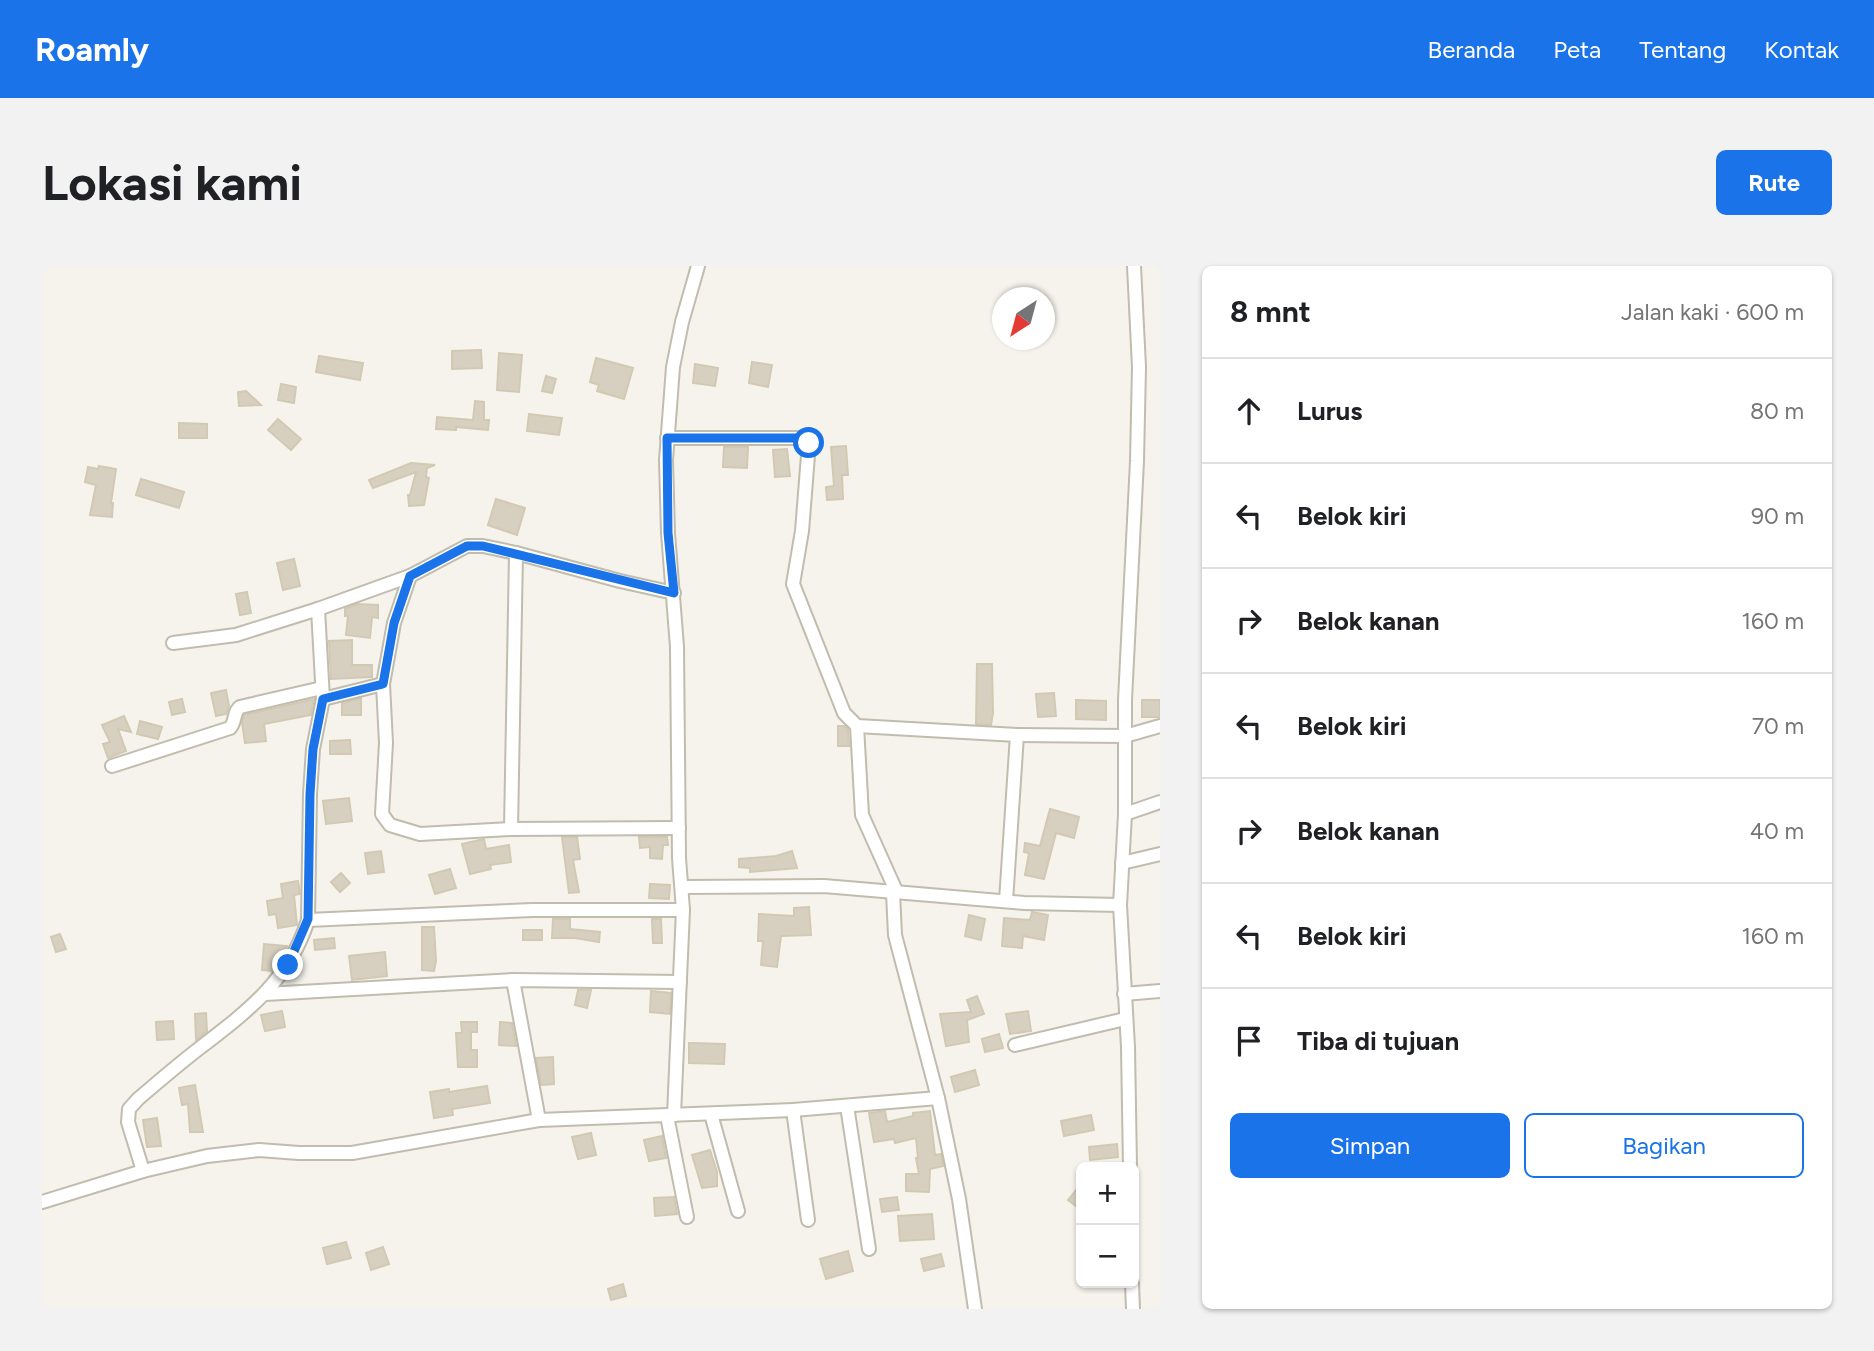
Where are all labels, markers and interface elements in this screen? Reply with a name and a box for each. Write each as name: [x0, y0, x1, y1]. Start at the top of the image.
text: Roamly: [35, 30, 149, 69]
text: Beranda: [1428, 35, 1515, 64]
text: Peta: [1553, 35, 1601, 64]
text: Tentang: [1639, 35, 1726, 64]
text: Kontak: [1764, 35, 1839, 64]
button: Rute: [1716, 150, 1832, 215]
text: Lokasi kami: [42, 153, 302, 212]
north arrow: [992, 287, 1055, 350]
text: 8 mnt: [1230, 293, 1311, 330]
text: Jalan kaki · 600 m: [1621, 298, 1804, 326]
icon: ahead: [1230, 392, 1268, 430]
text: Lurus: [1297, 395, 1362, 427]
text: 80 m: [1750, 397, 1804, 425]
route start: [793, 427, 824, 458]
icon: left: [1230, 497, 1268, 535]
text: Belok kiri: [1297, 500, 1406, 532]
text: 90 m: [1751, 502, 1804, 530]
icon: right: [1230, 602, 1268, 640]
text: Belok kanan: [1297, 605, 1440, 637]
text: 160 m: [1741, 607, 1804, 635]
icon: left: [1230, 707, 1268, 745]
text: Belok kiri: [1297, 710, 1406, 742]
text: 70 m: [1752, 712, 1804, 740]
icon: right: [1230, 812, 1268, 850]
text: Belok kanan: [1297, 815, 1440, 847]
text: 40 m: [1750, 817, 1804, 845]
icon: left: [1230, 917, 1268, 955]
text: Belok kiri: [1297, 920, 1406, 952]
text: 160 m: [1741, 922, 1804, 950]
route end: [272, 949, 303, 980]
icon: arrive: [1230, 1022, 1268, 1060]
text: Tiba di tujuan: [1297, 1025, 1459, 1057]
button: Simpan: [1230, 1113, 1510, 1178]
button: Bagikan: [1524, 1113, 1804, 1178]
map controls: [1076, 1162, 1139, 1288]
button: +: [1076, 1162, 1139, 1225]
button: −: [1076, 1225, 1139, 1288]

